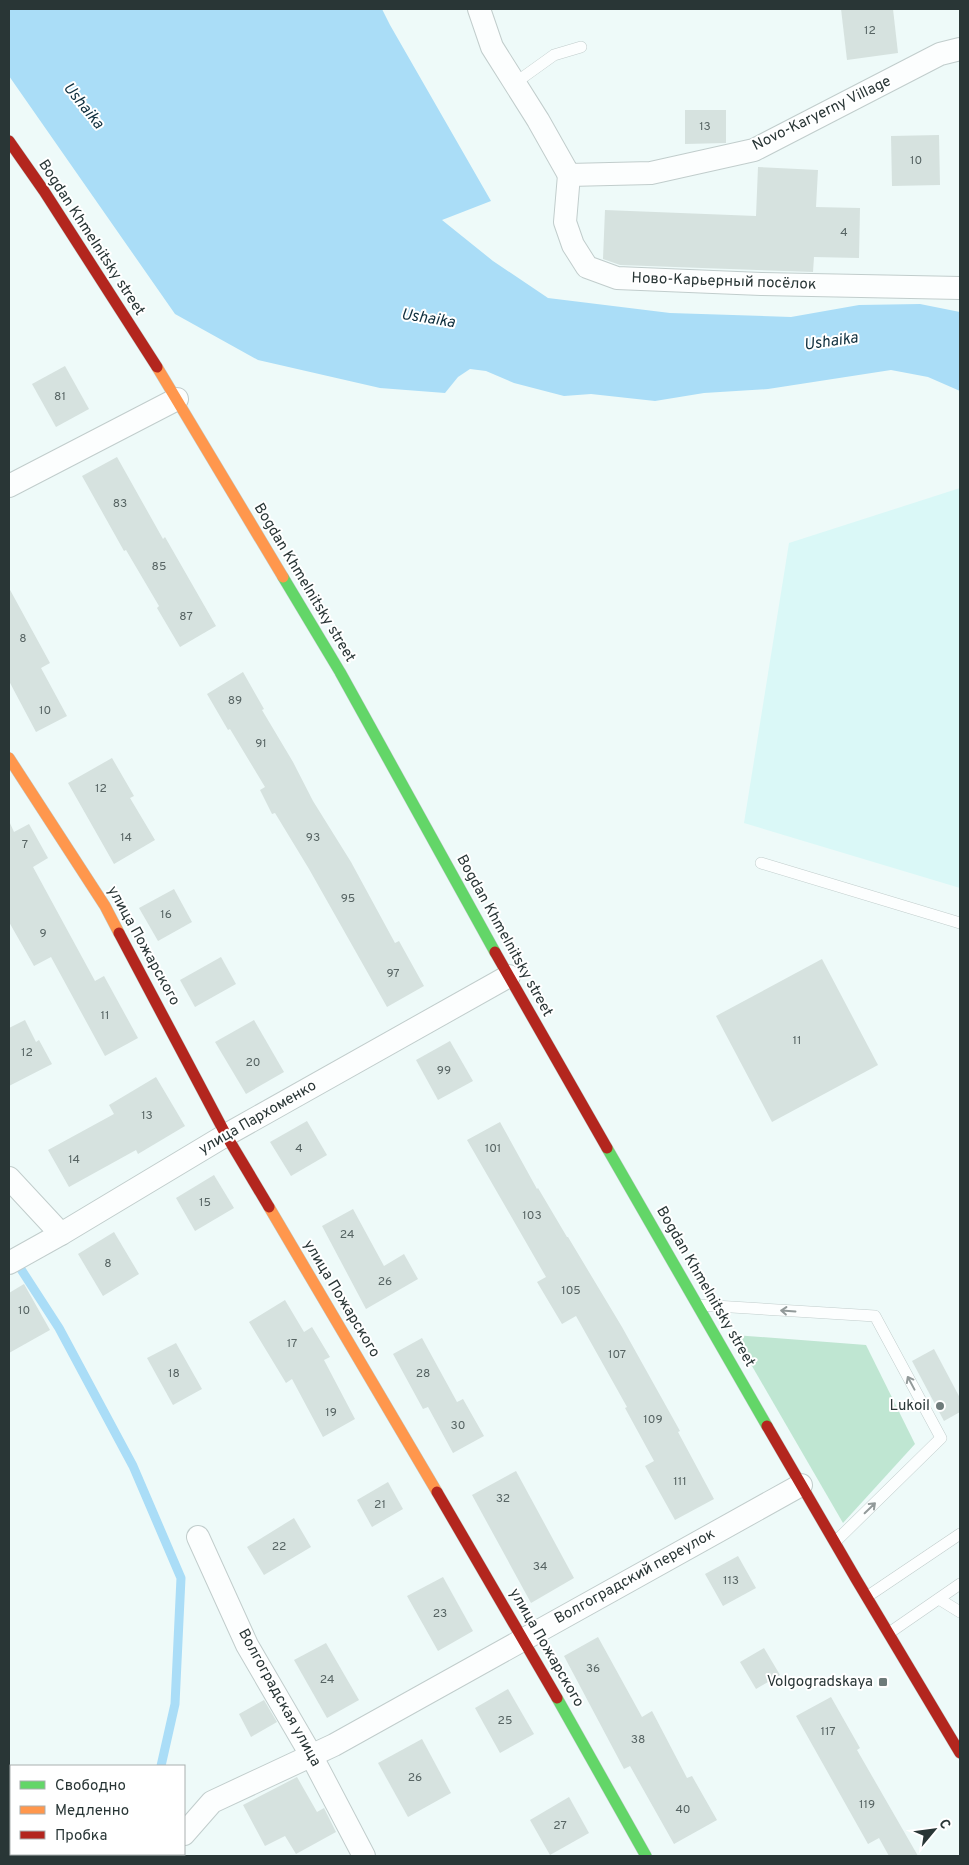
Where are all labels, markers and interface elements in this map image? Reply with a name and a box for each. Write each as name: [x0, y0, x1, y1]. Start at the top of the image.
house number: 12: [864, 23, 876, 39]
street label: Novo-Karyerny Village: [750, 72, 894, 156]
water label: Ushaika: [58, 79, 108, 134]
house number: 13: [699, 119, 711, 135]
house number: 10: [910, 153, 922, 169]
street label: Bogdan Khmelnitsky street: [33, 156, 149, 320]
house number: 4: [840, 225, 848, 241]
street label: Ново-Карьерный посёлок: [631, 269, 817, 295]
water label: Ushaika: [400, 305, 457, 333]
water label: Ushaika: [803, 328, 860, 356]
house number: 81: [54, 389, 66, 405]
house number: 83: [113, 496, 127, 512]
street label: Bogdan Khmelnitsky street: [249, 500, 359, 666]
house number: 85: [152, 559, 166, 575]
house number: 87: [179, 609, 193, 625]
house number: 8: [19, 631, 27, 647]
house number: 89: [228, 693, 242, 709]
house number: 10: [39, 703, 51, 719]
house number: 91: [255, 736, 267, 752]
house number: 12: [95, 781, 107, 797]
house number: 14: [120, 830, 132, 846]
house number: 93: [306, 830, 320, 846]
house number: 7: [22, 837, 28, 853]
street label: Bogdan Khmelnitsky street: [452, 852, 556, 1020]
street label: улица Пожарского: [102, 883, 184, 1009]
house number: 95: [341, 891, 355, 907]
house number: 16: [160, 907, 172, 923]
house number: 9: [39, 926, 47, 942]
house number: 97: [386, 966, 400, 982]
house number: 11: [101, 1008, 109, 1024]
house number: 11: [793, 1033, 801, 1049]
house number: 12: [21, 1045, 33, 1061]
house number: 20: [245, 1055, 261, 1071]
house number: 99: [437, 1063, 451, 1079]
street label: улица Пархоменко: [196, 1077, 320, 1159]
house number: 13: [141, 1108, 153, 1124]
house number: 4: [295, 1141, 303, 1157]
house number: 101: [485, 1141, 501, 1157]
house number: 14: [68, 1152, 80, 1168]
house number: 15: [199, 1195, 211, 1211]
street label: Bogdan Khmelnitsky street: [651, 1203, 759, 1371]
house number: 103: [522, 1208, 542, 1224]
house number: 24: [340, 1227, 354, 1243]
street label: улица Пожарского: [298, 1237, 384, 1361]
house number: 8: [104, 1256, 112, 1272]
house number: 26: [378, 1274, 392, 1290]
house number: 105: [561, 1283, 581, 1299]
house number: 10: [18, 1303, 30, 1319]
one-way arrow: [780, 1306, 796, 1315]
house number: 17: [287, 1336, 297, 1352]
house number: 107: [608, 1347, 626, 1363]
house number: 18: [168, 1366, 180, 1382]
house number: 28: [416, 1366, 430, 1382]
one-way arrow: [906, 1375, 916, 1390]
place label: Lukoil: [890, 1397, 930, 1416]
marker: Lukoil: [934, 1400, 946, 1412]
house number: 19: [325, 1405, 337, 1421]
house number: 109: [643, 1412, 663, 1428]
house number: 30: [451, 1418, 465, 1434]
house number: 111: [673, 1474, 687, 1490]
house number: 32: [496, 1491, 510, 1507]
house number: 21: [374, 1497, 386, 1513]
one-way arrow: [863, 1502, 876, 1514]
street label: Волгоградский переулок: [551, 1525, 719, 1629]
house number: 22: [272, 1539, 286, 1555]
house number: 34: [533, 1559, 547, 1575]
house number: 113: [723, 1573, 739, 1589]
street label: улица Пожарского: [504, 1585, 588, 1711]
house number: 23: [433, 1606, 447, 1622]
street label: Волгоградская улица: [233, 1626, 325, 1770]
house number: 36: [586, 1661, 600, 1677]
house number: 24: [320, 1672, 334, 1688]
place label: Volgogradskaya: [767, 1673, 873, 1692]
marker: Volgogradskaya: [877, 1676, 889, 1688]
house number: 25: [498, 1713, 512, 1729]
house number: 117: [820, 1724, 836, 1740]
house number: 38: [631, 1732, 645, 1748]
legend: [10, 1765, 185, 1855]
house number: 26: [408, 1770, 422, 1786]
text: Свободно: [55, 1777, 126, 1796]
house number: 119: [859, 1797, 875, 1813]
text: Медленно: [55, 1802, 129, 1821]
house number: 40: [675, 1802, 691, 1818]
north arrow: [909, 1805, 959, 1855]
text: С: [934, 1816, 954, 1833]
house number: 27: [553, 1818, 567, 1834]
text: Пробка: [55, 1827, 107, 1846]

